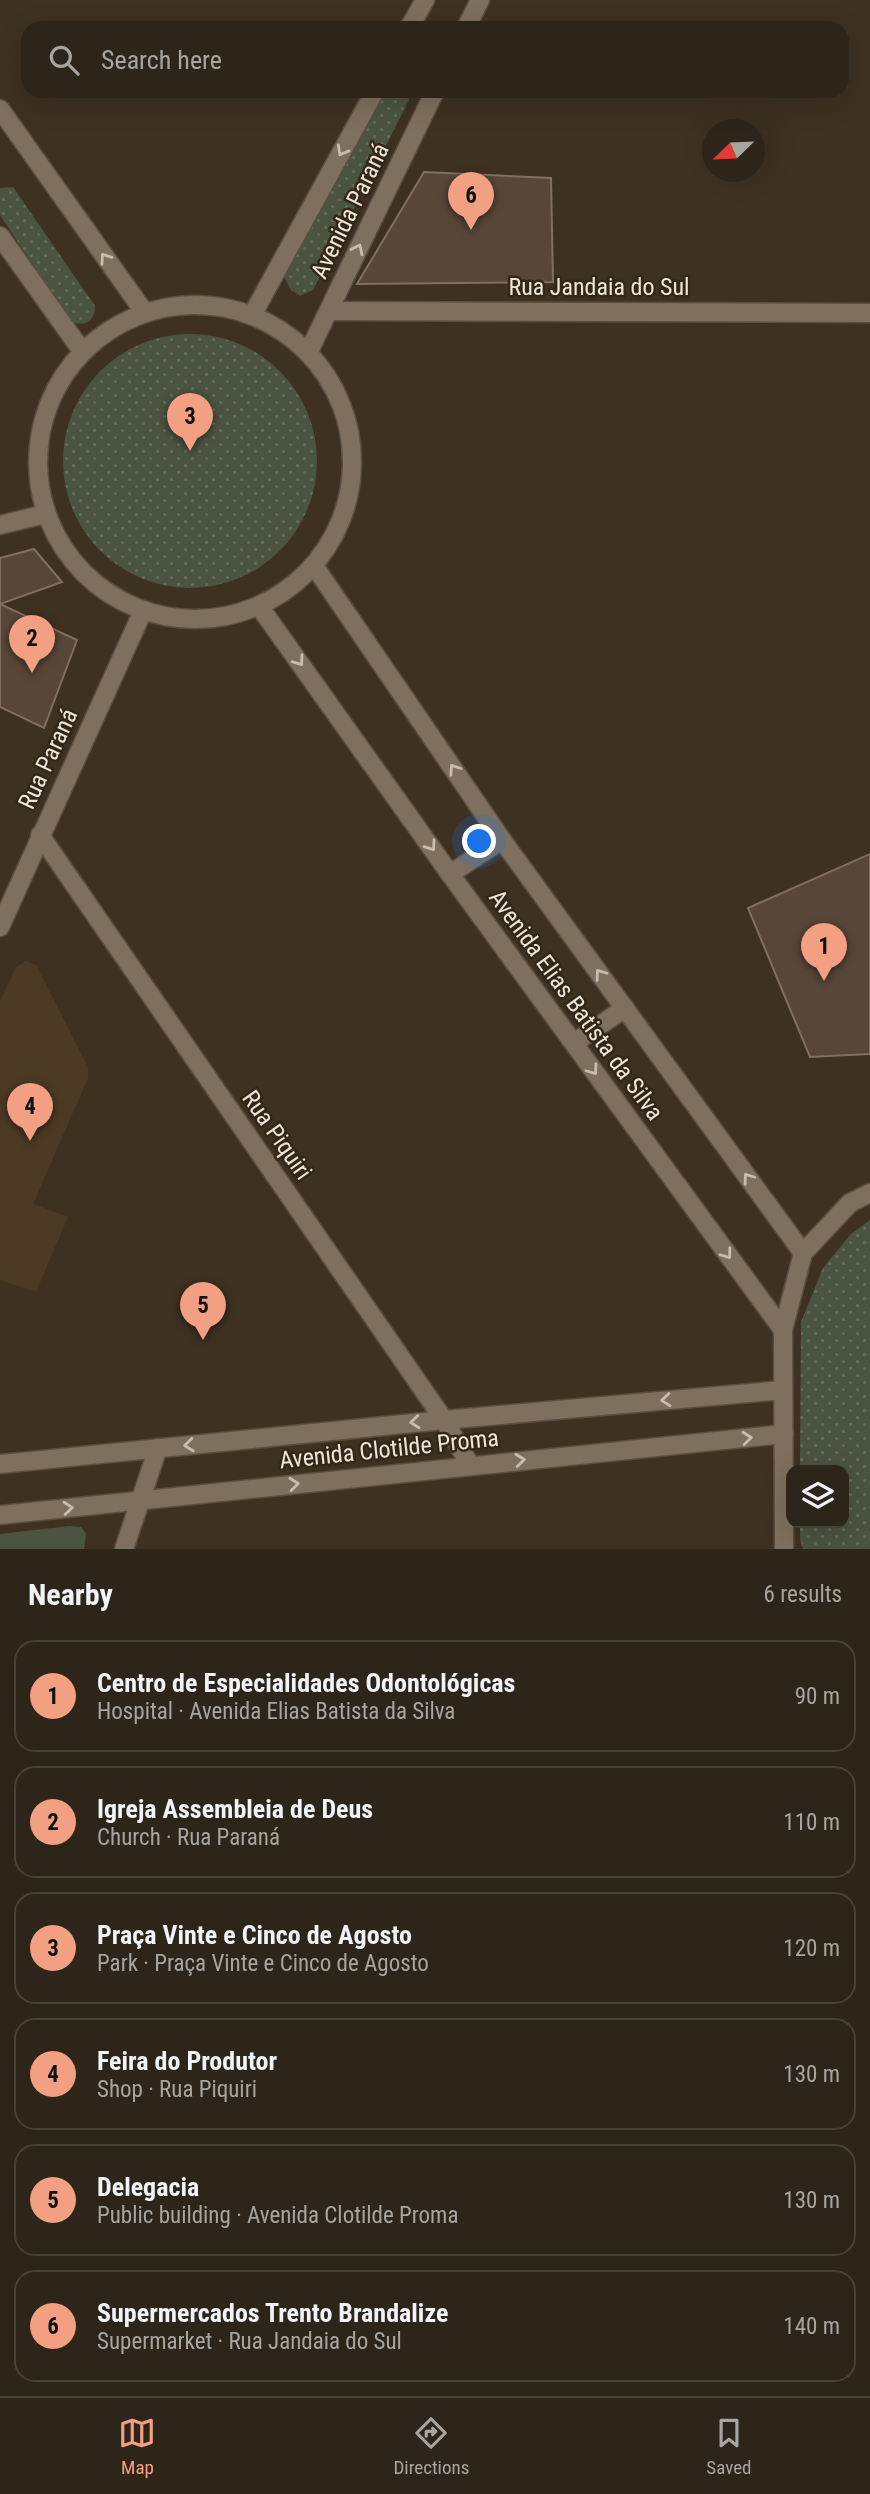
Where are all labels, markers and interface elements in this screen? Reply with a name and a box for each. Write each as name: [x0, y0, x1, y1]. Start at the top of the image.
search box: [21, 21, 849, 98]
icon: search: [45, 41, 83, 79]
text: Search here: [101, 45, 222, 75]
north arrow: [702, 119, 765, 182]
street label: Avenida Paraná: [305, 139, 395, 283]
one-way arrow: [337, 144, 350, 156]
pin: 6: [448, 172, 494, 230]
one-way arrow: [350, 244, 364, 256]
one-way arrow: [101, 253, 113, 266]
street label: Rua Jandaia do Sul: [509, 273, 690, 301]
pin: 3: [167, 393, 213, 451]
pin: 2: [9, 615, 55, 673]
one-way arrow: [290, 653, 303, 666]
street label: Rua Paraná: [13, 704, 83, 814]
one-way arrow: [450, 764, 462, 777]
your location: [462, 824, 496, 858]
one-way arrow: [423, 838, 435, 851]
street label: Avenida Elias Batista da Silva: [483, 884, 669, 1126]
pin: 1: [801, 923, 847, 981]
one-way arrow: [596, 969, 609, 982]
one-way arrow: [585, 1062, 597, 1075]
pin: 4: [7, 1083, 53, 1141]
street label: Rua Piquiri: [236, 1085, 318, 1185]
one-way arrow: [744, 1173, 757, 1186]
one-way arrow: [719, 1246, 731, 1259]
pin: 5: [180, 1282, 226, 1340]
one-way arrow: [661, 1392, 672, 1407]
one-way arrow: [410, 1415, 421, 1430]
street label: Avenida Clotilde Proma: [278, 1424, 500, 1474]
one-way arrow: [742, 1431, 753, 1446]
one-way arrow: [183, 1437, 194, 1452]
one-way arrow: [515, 1453, 526, 1468]
map controls: [786, 1465, 849, 1528]
button: layers: [786, 1465, 849, 1528]
one-way arrow: [288, 1477, 300, 1492]
one-way arrow: [63, 1501, 74, 1516]
text: Nearby: [28, 1577, 113, 1612]
text: 6 results: [764, 1581, 842, 1608]
text: Centro de Especialidades Odontológicas: [97, 1668, 515, 1698]
text: 1: [47, 1683, 59, 1710]
text: 90 m: [795, 1683, 840, 1710]
text: Hospital · Avenida Elias Batista da Silva: [97, 1698, 455, 1725]
text: Igreja Assembleia de Deus: [97, 1794, 373, 1824]
text: 2: [47, 1809, 59, 1836]
text: 110 m: [783, 1809, 840, 1836]
text: Church · Rua Paraná: [97, 1824, 280, 1851]
text: Praça Vinte e Cinco de Agosto: [97, 1920, 412, 1950]
text: 3: [47, 1935, 59, 1962]
text: 120 m: [783, 1935, 840, 1962]
text: Park · Praça Vinte e Cinco de Agosto: [97, 1950, 429, 1977]
text: Feira do Produtor: [97, 2046, 277, 2076]
text: 4: [47, 2061, 59, 2088]
text: 130 m: [783, 2061, 840, 2088]
text: Shop · Rua Piquiri: [97, 2076, 257, 2103]
text: Delegacia: [97, 2172, 199, 2202]
text: 5: [47, 2187, 59, 2214]
text: 130 m: [783, 2187, 840, 2214]
text: Public building · Avenida Clotilde Proma: [97, 2202, 458, 2229]
text: Supermercados Trento Brandalize: [97, 2298, 448, 2328]
text: 6: [47, 2313, 59, 2340]
text: 140 m: [783, 2313, 840, 2340]
text: Supermarket · Rua Jandaia do Sul: [97, 2328, 402, 2355]
tab: Map: [118, 2414, 156, 2479]
tab: Directions: [393, 2414, 469, 2479]
tab: Saved: [706, 2414, 752, 2479]

